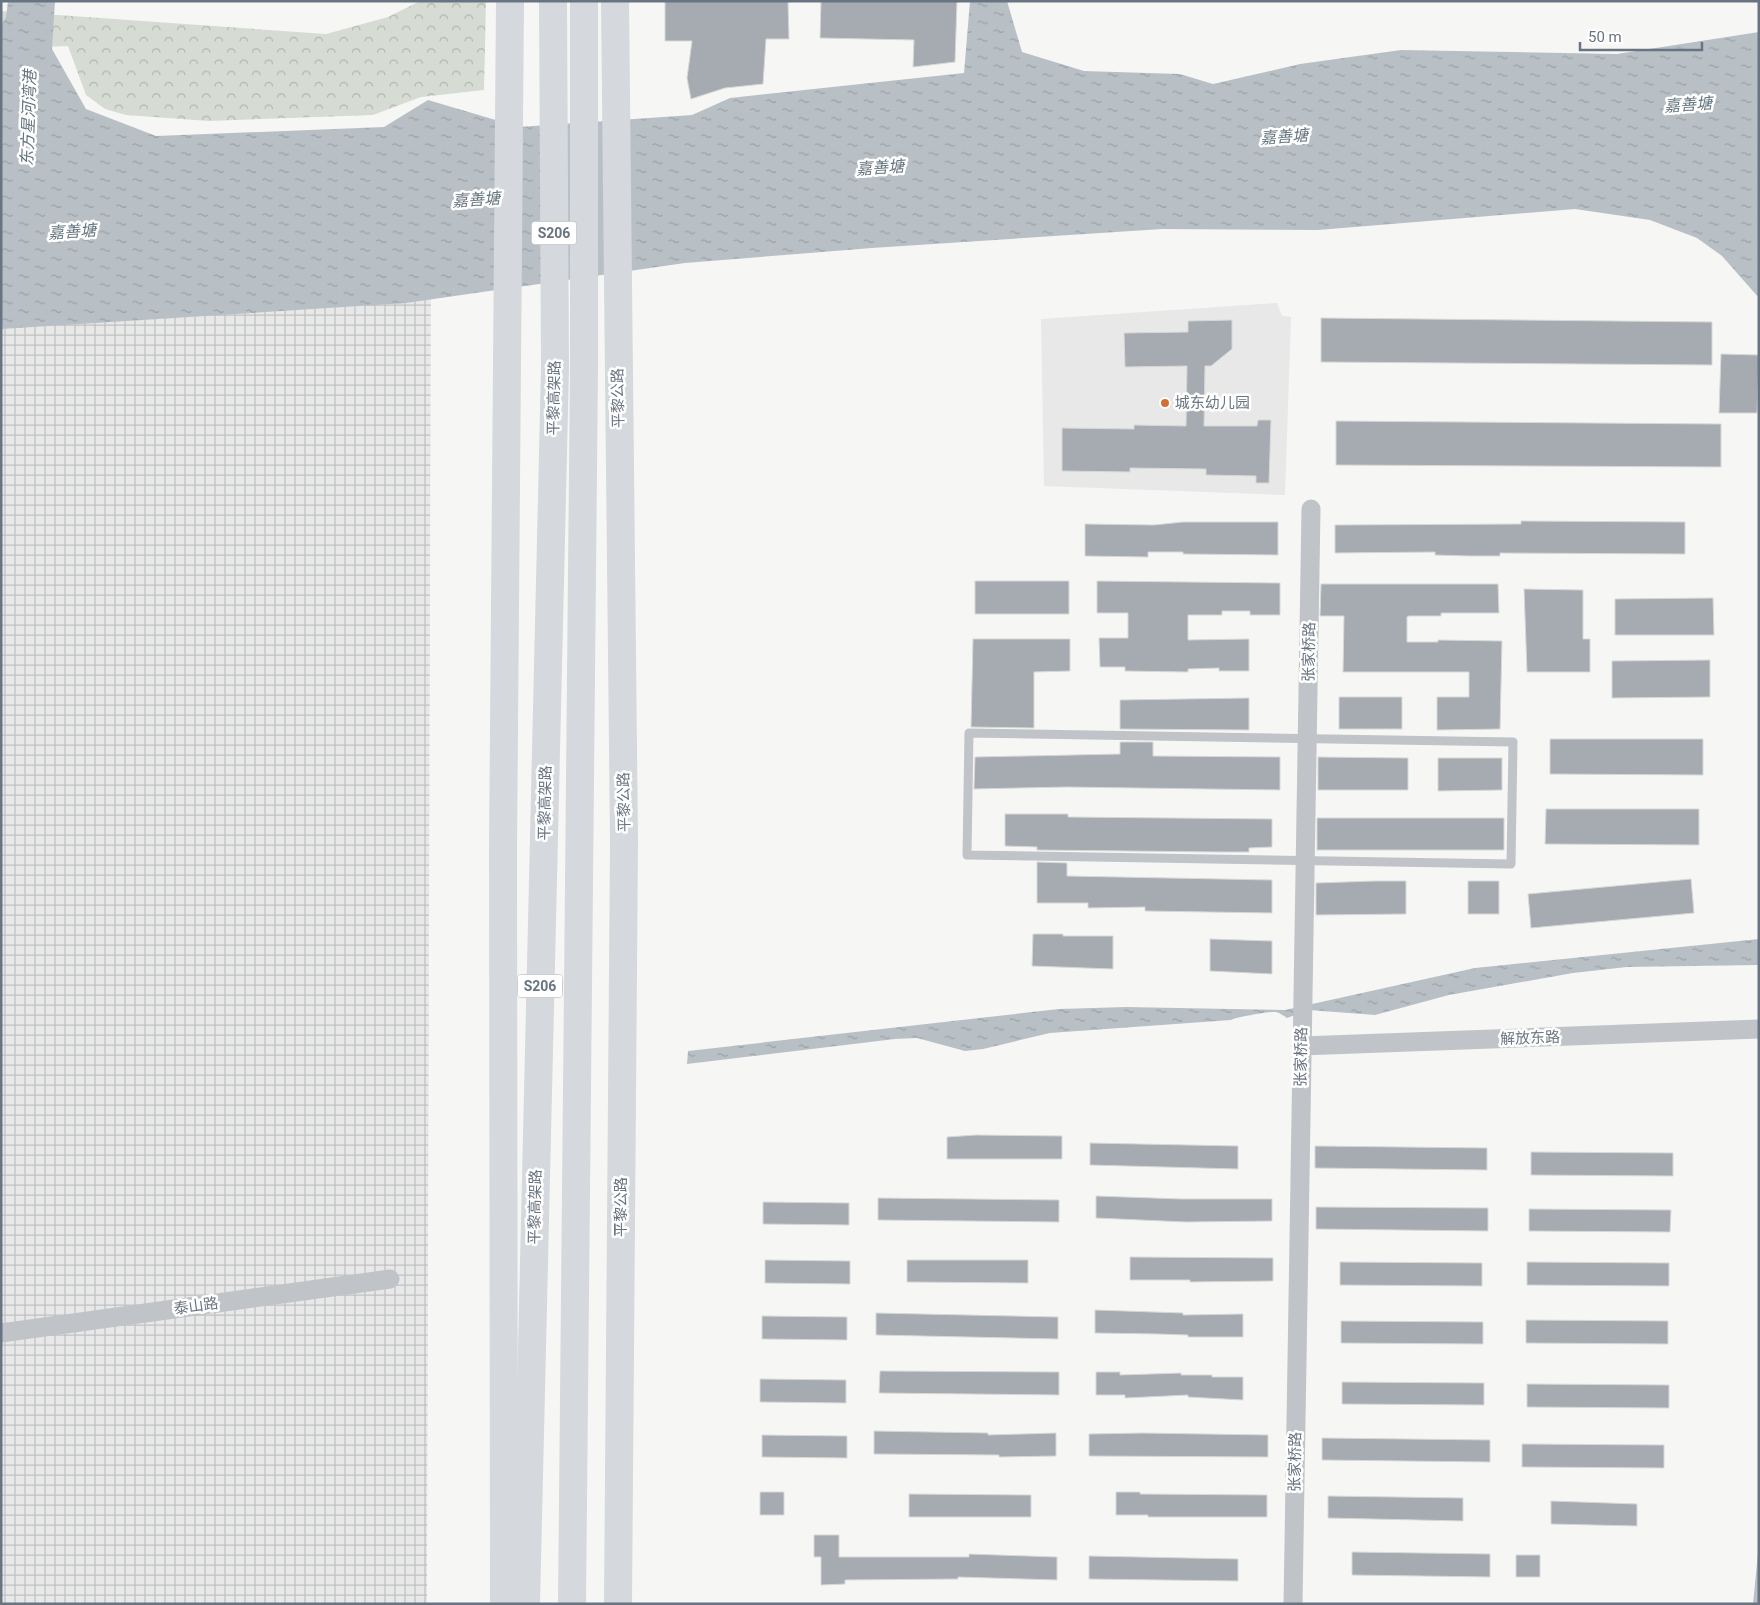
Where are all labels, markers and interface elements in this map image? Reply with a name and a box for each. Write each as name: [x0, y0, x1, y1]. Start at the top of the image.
scale bar: [1580, 20, 1702, 52]
text: 50 m: [1588, 28, 1622, 46]
water label: 东方星河湾港: [17, 68, 40, 166]
water label: 嘉善塘: [1663, 93, 1716, 116]
water label: 嘉善塘: [1259, 125, 1312, 148]
water label: 嘉善塘: [855, 156, 908, 179]
water label: 嘉善塘: [451, 188, 504, 211]
water label: 嘉善塘: [47, 220, 100, 243]
road number: S206: [532, 222, 576, 244]
street label: 平黎高架路: [544, 360, 564, 436]
street label: 平黎公路: [608, 368, 628, 428]
place label: 城东幼儿园: [1175, 394, 1250, 412]
marker: 城东幼儿园: [1159, 397, 1171, 409]
street label: 张家桥路: [1299, 622, 1319, 682]
street label: 平黎高架路: [535, 765, 555, 841]
street label: 平黎公路: [614, 772, 634, 832]
road number: S206: [518, 974, 562, 998]
street label: 张家桥路: [1291, 1027, 1311, 1087]
street label: 解放东路: [1500, 1028, 1560, 1048]
street label: 平黎高架路: [525, 1169, 545, 1245]
street label: 平黎公路: [612, 1177, 630, 1237]
street label: 泰山路: [172, 1294, 220, 1318]
street label: 张家桥路: [1285, 1432, 1305, 1492]

